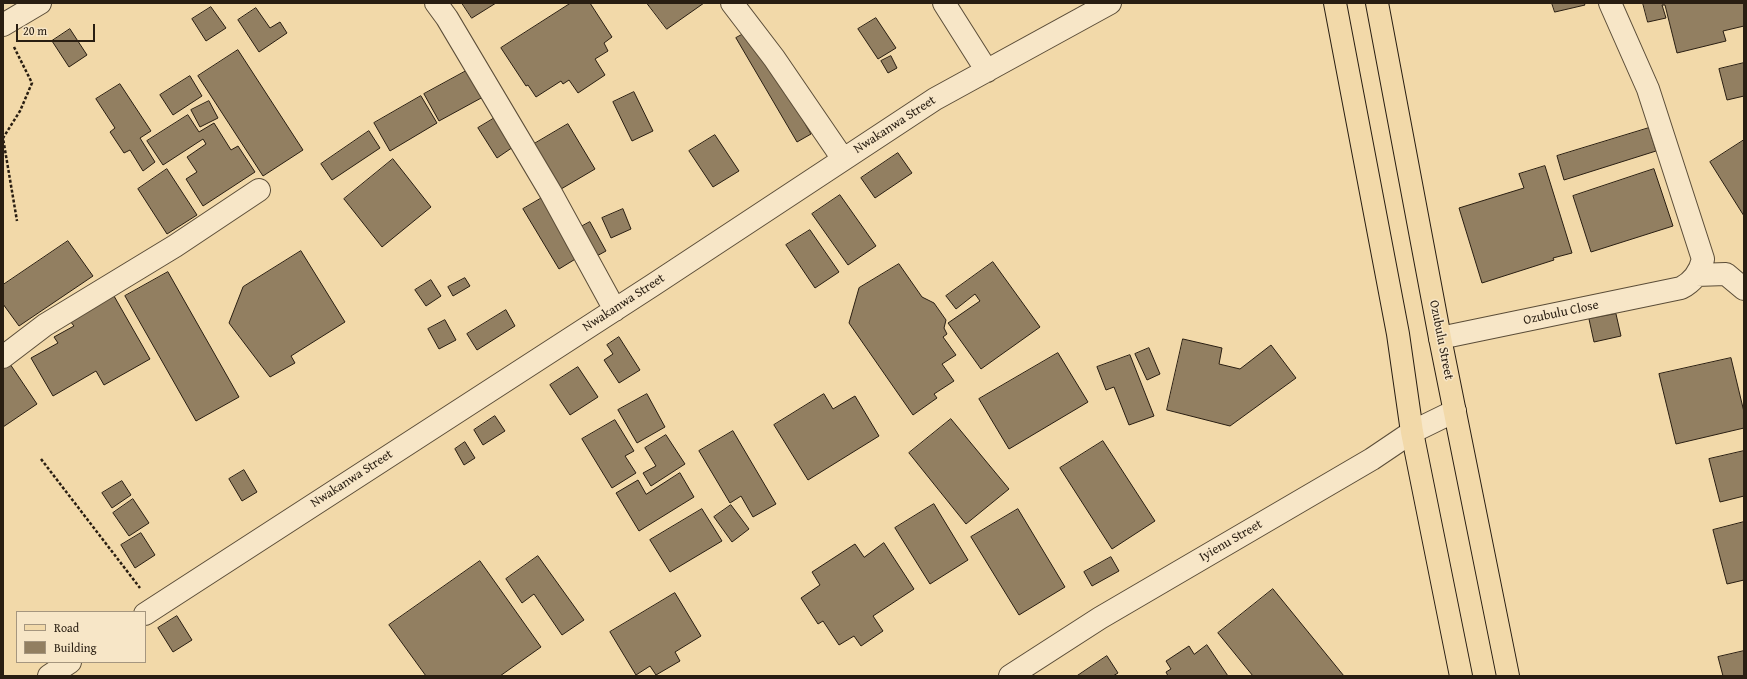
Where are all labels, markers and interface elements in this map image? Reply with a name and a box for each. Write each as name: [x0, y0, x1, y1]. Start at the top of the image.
scale bar: [18, 16, 97, 42]
text: 20 m: [23, 22, 47, 39]
street label: Nwakanwa Street: [851, 93, 939, 157]
street label: Nwakanwa Street: [580, 271, 668, 335]
street label: Ozubulu Close: [1522, 297, 1600, 329]
street label: Ozubulu Street: [1426, 299, 1456, 381]
street label: Nwakanwa Street: [308, 447, 396, 511]
street label: Iyienu Street: [1197, 517, 1265, 565]
legend: [16, 611, 146, 663]
text: Road: [54, 619, 79, 636]
text: Building: [54, 639, 97, 656]

